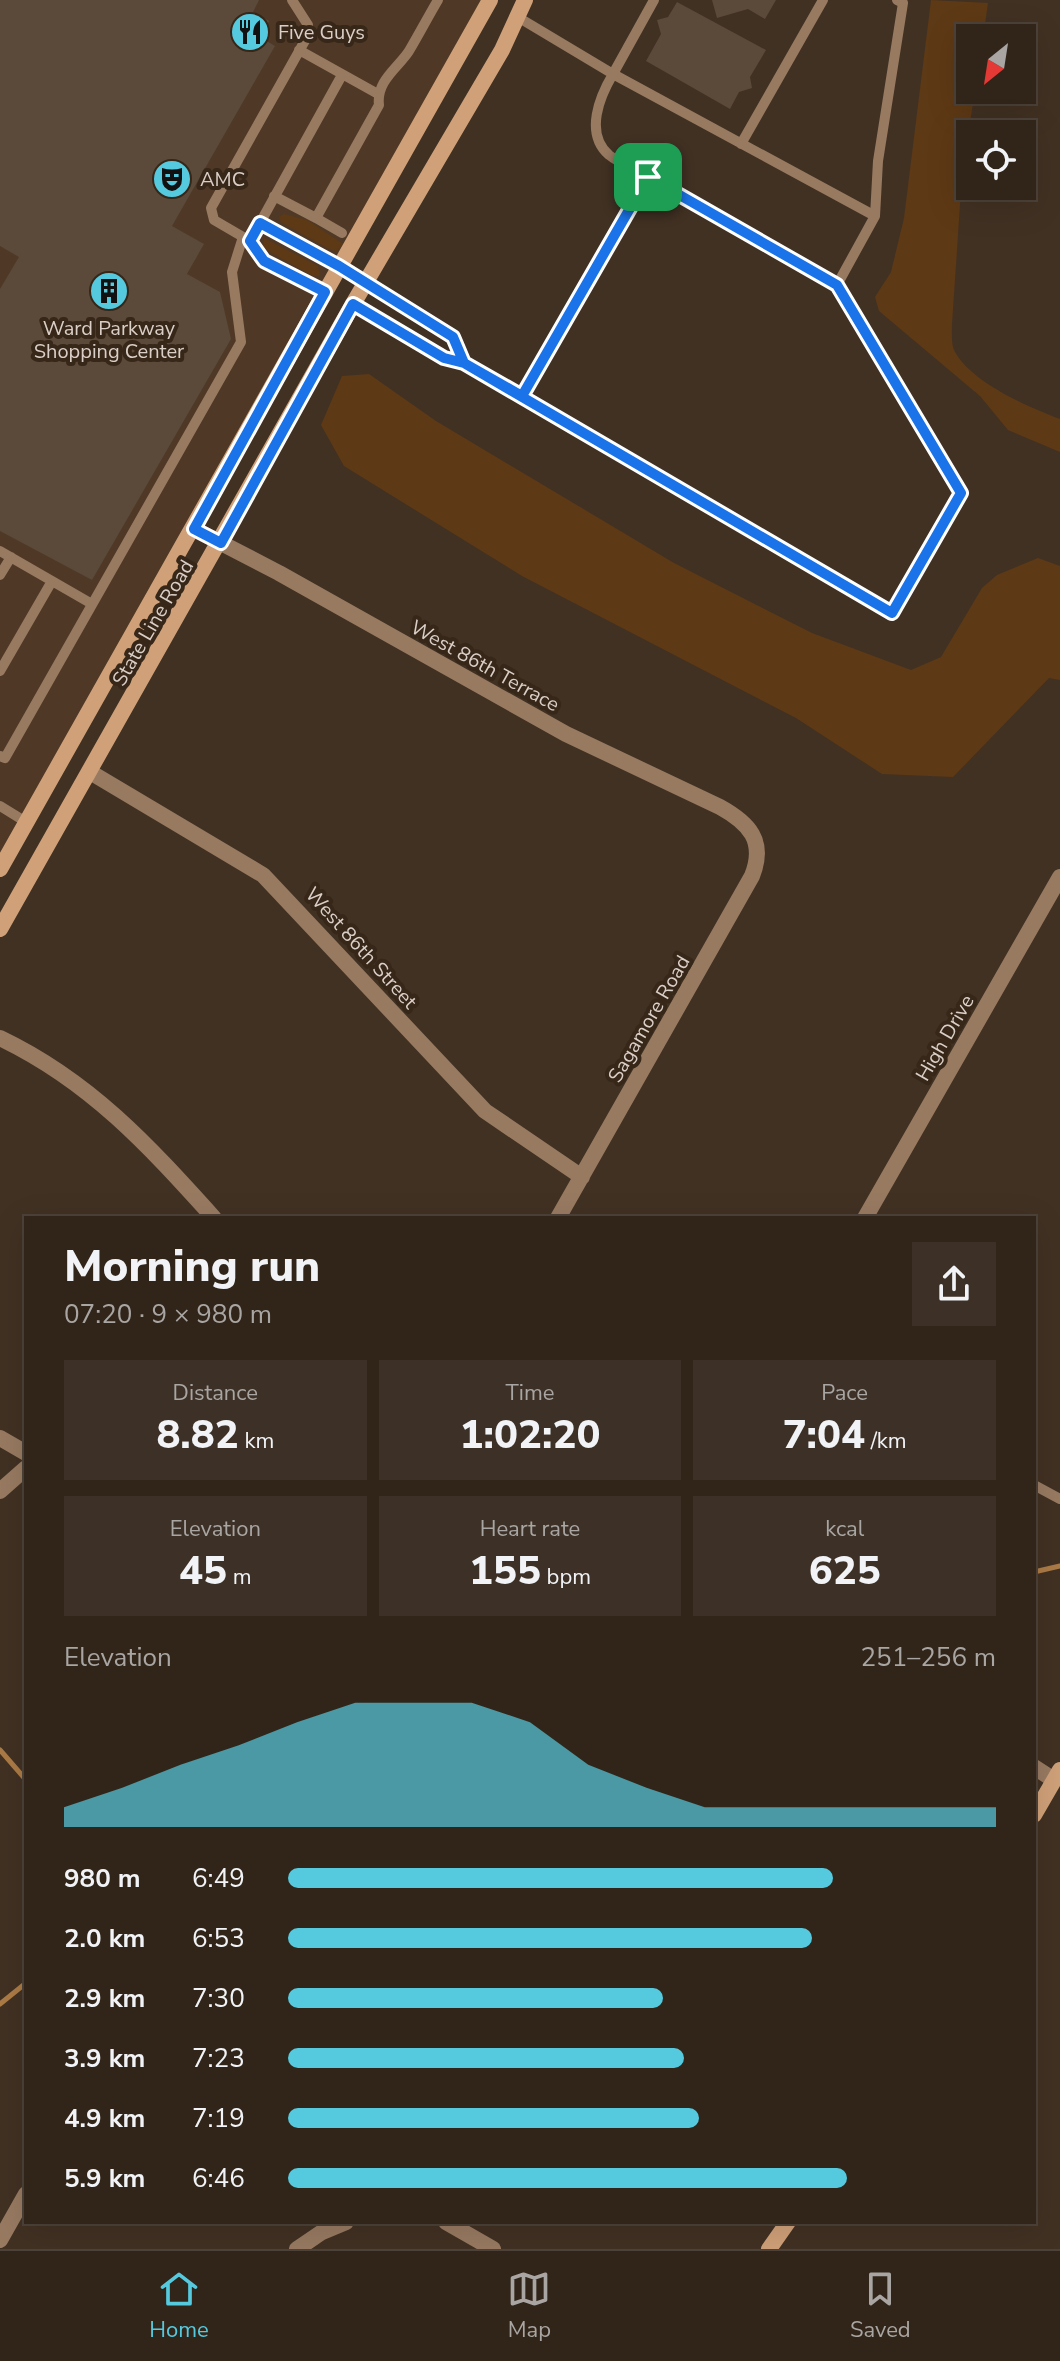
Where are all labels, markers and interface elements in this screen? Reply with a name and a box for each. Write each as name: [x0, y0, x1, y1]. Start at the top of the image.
restaurant icon: Five Guys: [229, 11, 271, 53]
place label: Five Guys: [278, 19, 365, 46]
north arrow: [956, 24, 1036, 104]
map controls: [956, 24, 1036, 200]
button: locate: [956, 120, 1036, 200]
pin: [614, 143, 682, 211]
icon: arrive: [626, 155, 670, 199]
theatre icon: AMC: [151, 158, 193, 200]
place label: AMC: [200, 166, 245, 193]
building icon: Ward Parkway Shopping Center: [88, 270, 130, 312]
place label: Ward Parkway Shopping Center: [34, 315, 184, 365]
street label: State Line Road: [106, 555, 200, 691]
street label: West 86th Terrace: [406, 614, 564, 718]
street label: West 86th Street: [299, 881, 424, 1015]
street label: Sagamore Road: [602, 950, 696, 1088]
street label: High Drive: [909, 990, 981, 1086]
text: Morning run: [64, 1237, 320, 1297]
button: share: [912, 1242, 996, 1326]
text: 07:20 · 9 × 980 m: [64, 1297, 272, 1332]
text: Distance: [173, 1378, 258, 1408]
text: Time: [506, 1378, 554, 1408]
text: Pace: [821, 1378, 868, 1408]
text: 8.82: [156, 1408, 239, 1462]
text: 1:02:20: [460, 1408, 600, 1462]
text: 7:04: [783, 1408, 865, 1462]
text: km: [239, 1426, 274, 1456]
text: /km: [865, 1426, 907, 1456]
text: Elevation: [170, 1514, 261, 1544]
text: Heart rate: [480, 1514, 580, 1544]
text: kcal: [825, 1514, 864, 1544]
text: 45: [179, 1544, 227, 1598]
text: 155: [469, 1544, 541, 1598]
text: 625: [809, 1544, 881, 1598]
text: m: [227, 1562, 252, 1592]
text: bpm: [541, 1562, 591, 1592]
text: Elevation: [64, 1640, 172, 1675]
text: 251–256 m: [860, 1640, 996, 1675]
text: 980 m: [64, 1861, 141, 1896]
text: 6:49: [192, 1861, 245, 1896]
text: 2.0 km: [64, 1921, 145, 1956]
text: 6:53: [192, 1921, 245, 1956]
text: 2.9 km: [64, 1981, 145, 2016]
text: 7:30: [192, 1981, 245, 2016]
text: 3.9 km: [64, 2041, 145, 2076]
text: 7:23: [192, 2041, 245, 2076]
text: 4.9 km: [64, 2101, 145, 2136]
text: 7:19: [192, 2101, 245, 2136]
text: 5.9 km: [64, 2161, 145, 2196]
text: 6:46: [192, 2161, 245, 2196]
tab: Home: [149, 2267, 209, 2345]
tab: Map: [507, 2267, 551, 2345]
tab: Saved: [850, 2267, 911, 2345]

